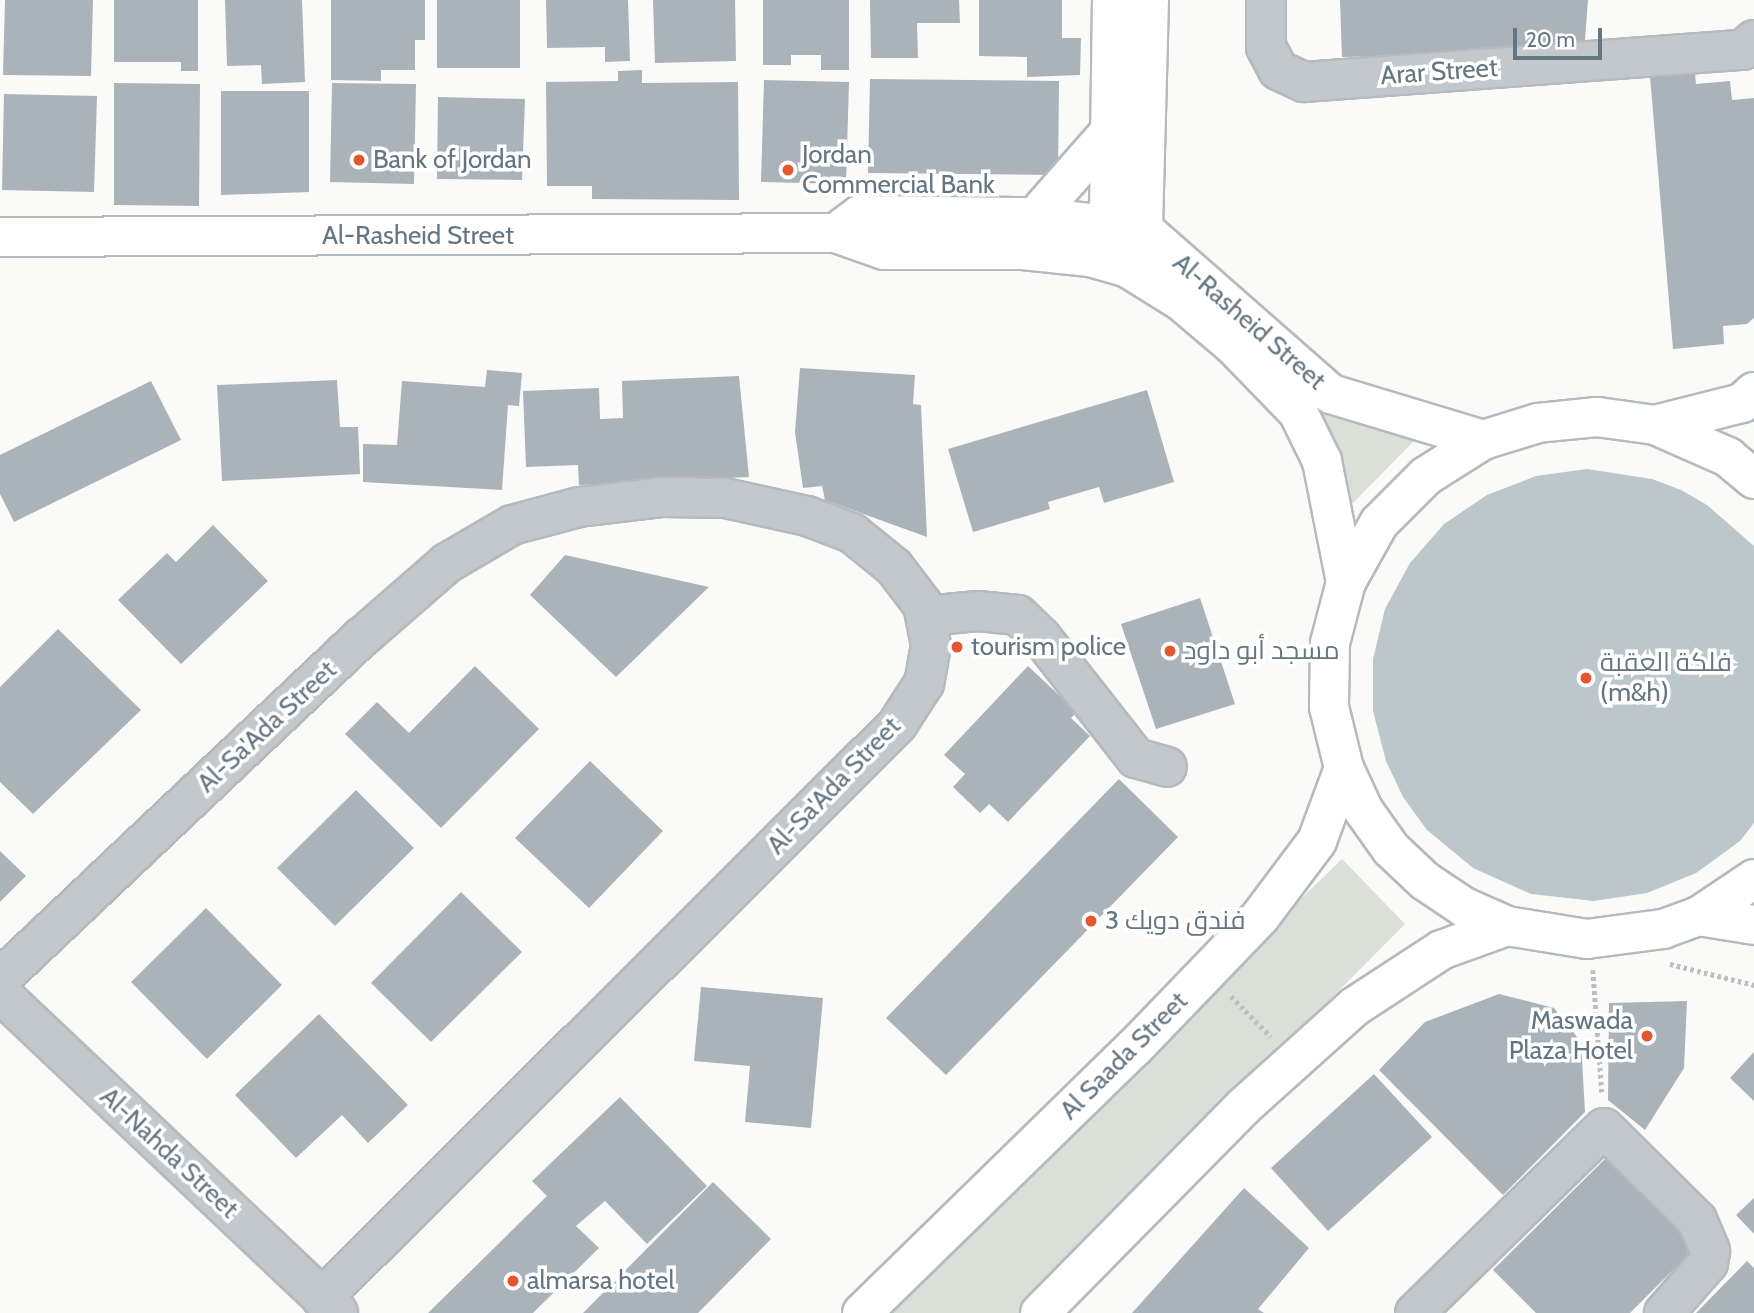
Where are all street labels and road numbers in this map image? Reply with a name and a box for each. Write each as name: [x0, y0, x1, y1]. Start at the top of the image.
street label: Arar Street: [1379, 52, 1499, 92]
street label: Al-Rasheid Street: [322, 220, 514, 252]
street label: Al-Rasheid Street: [1166, 247, 1332, 397]
street label: Al-Sa'Ada Street: [191, 655, 343, 799]
street label: Al-Sa'Ada Street: [761, 711, 907, 861]
street label: Al Saada Street: [1054, 986, 1194, 1126]
street label: Al-Nahda Street: [94, 1081, 244, 1225]

